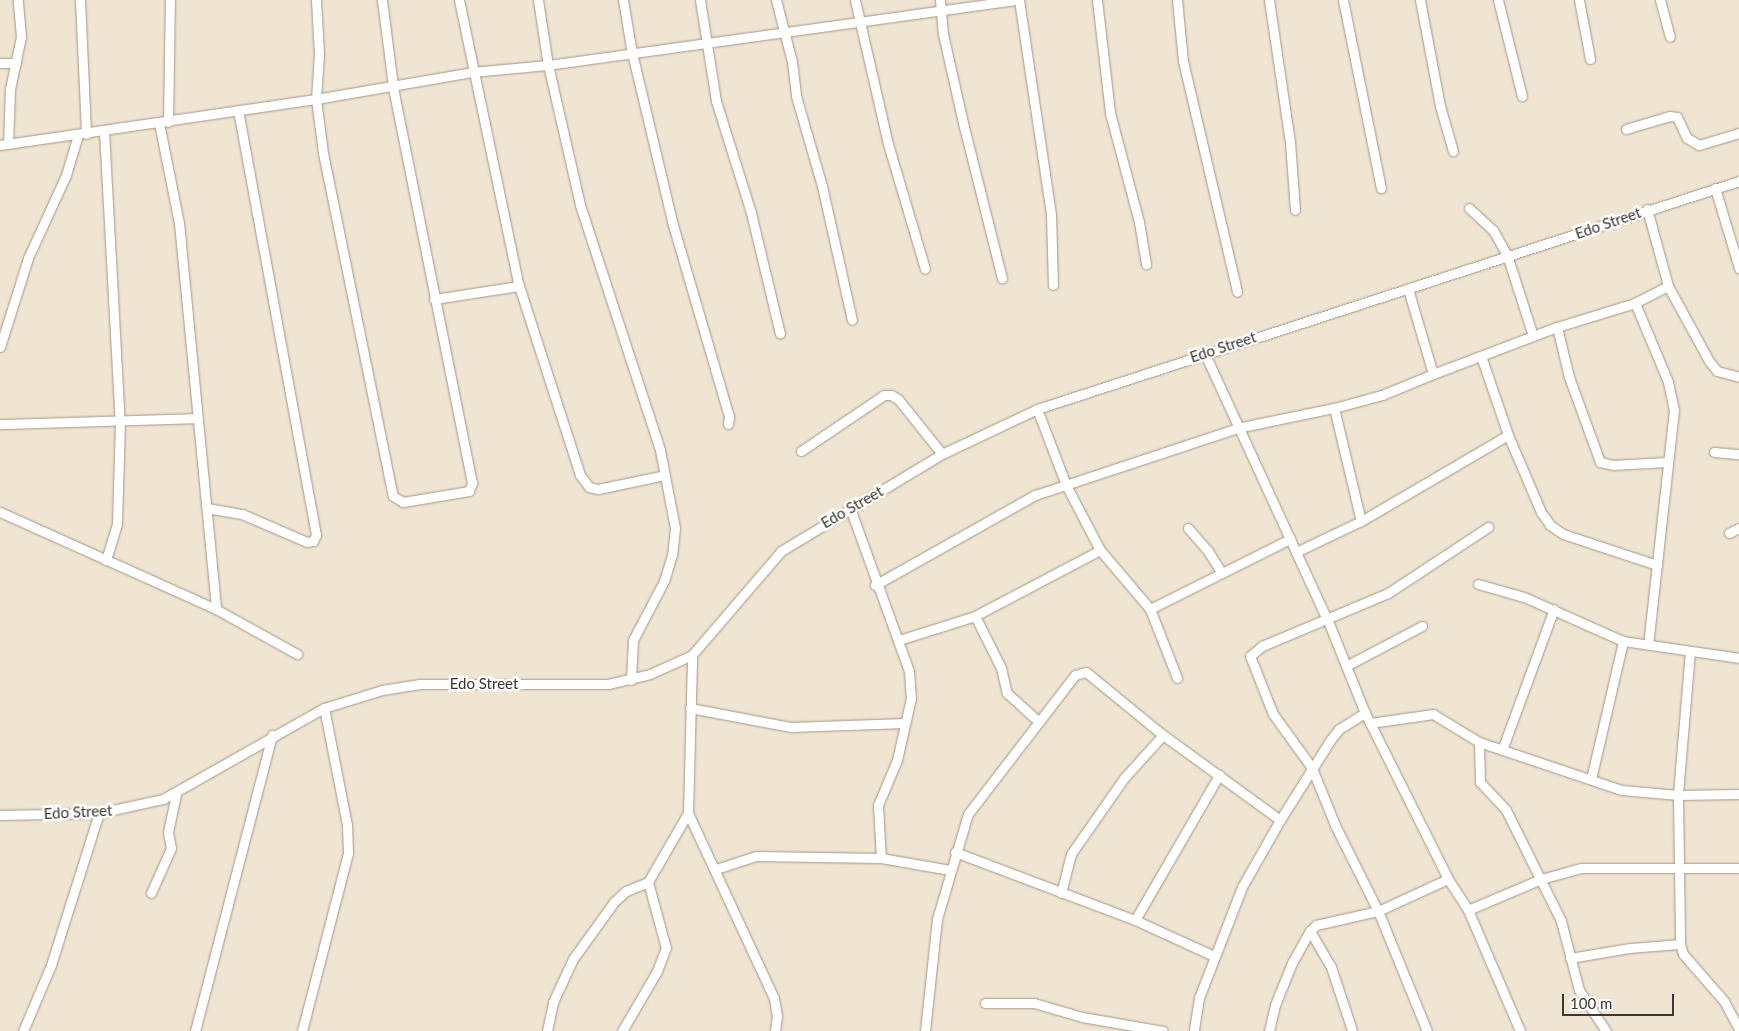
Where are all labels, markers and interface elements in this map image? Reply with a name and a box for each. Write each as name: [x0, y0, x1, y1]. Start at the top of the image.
street label: Edo Street: [1573, 203, 1643, 243]
street label: Edo Street: [1188, 328, 1258, 366]
street label: Edo Street: [818, 482, 886, 532]
street label: Edo Street: [450, 675, 518, 693]
street label: Edo Street: [43, 801, 113, 823]
scale bar: [1564, 984, 1676, 1016]
text: 100 m: [1570, 994, 1612, 1012]

